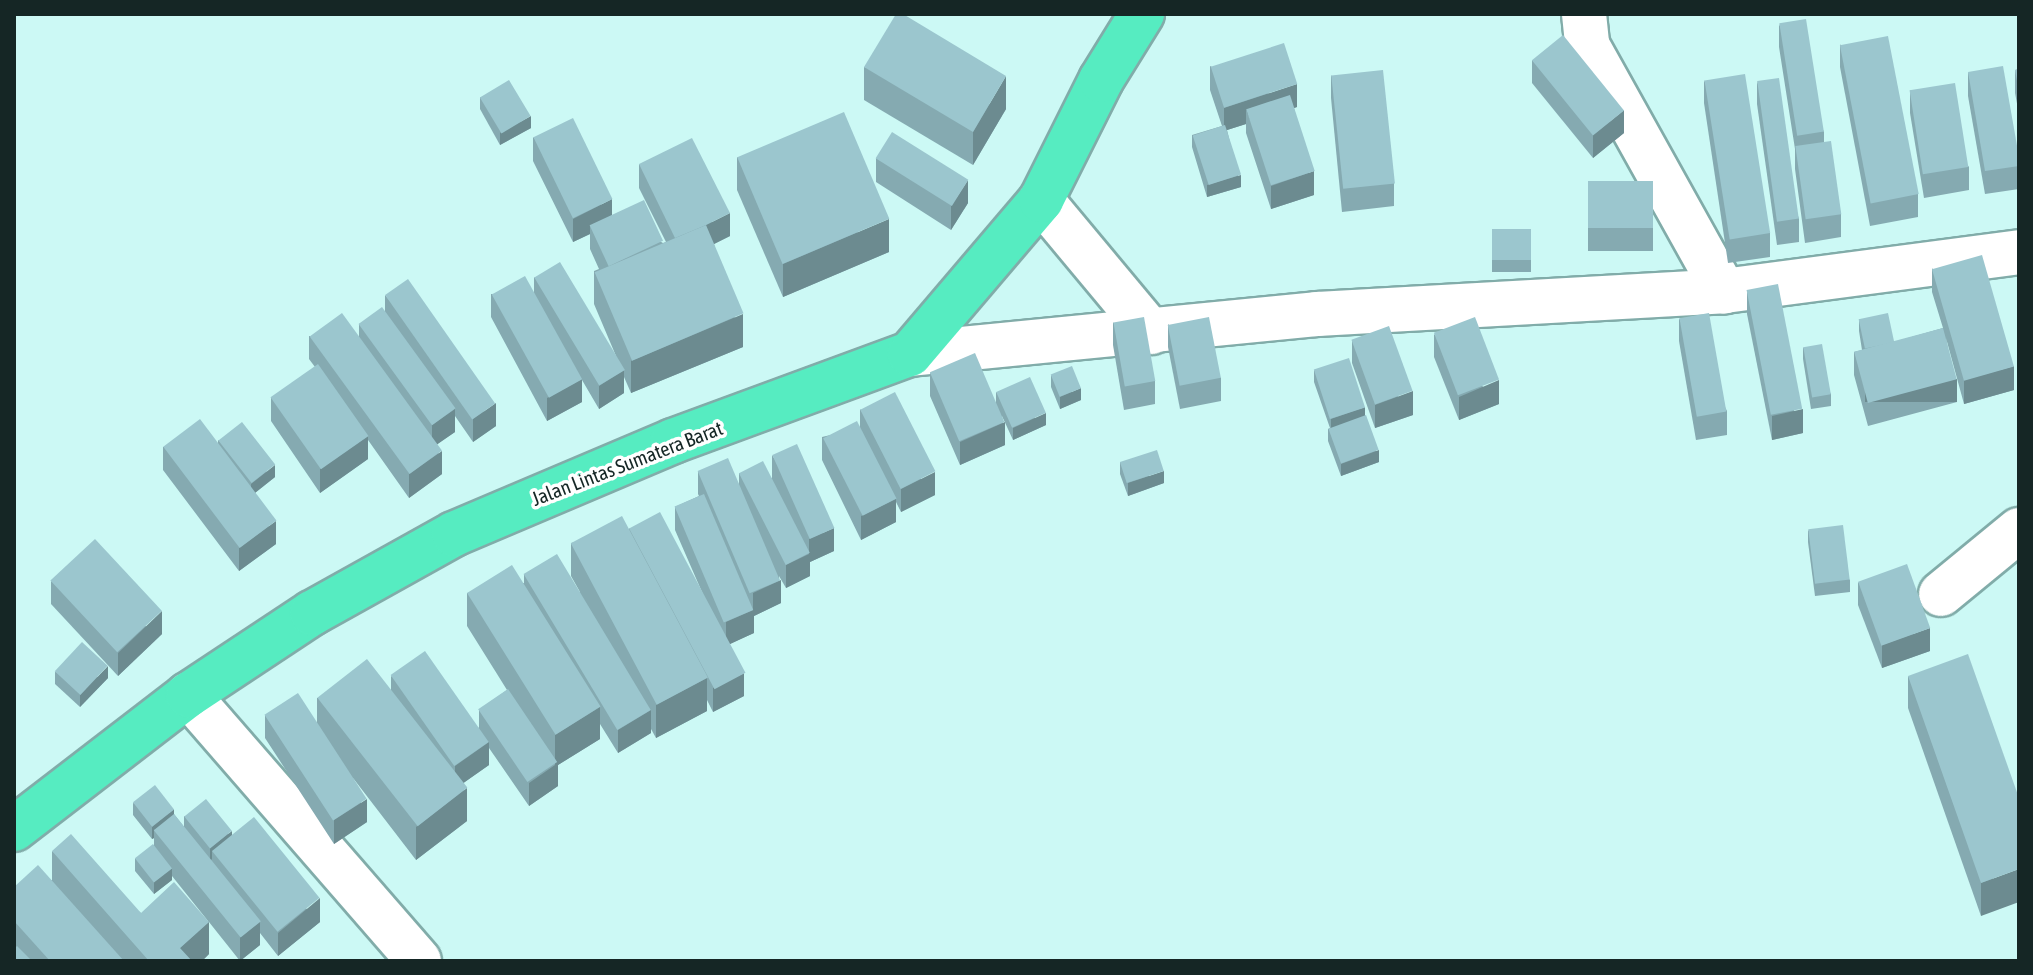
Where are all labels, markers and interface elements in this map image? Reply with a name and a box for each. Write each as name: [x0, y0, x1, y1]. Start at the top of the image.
street label: Jalan Lintas Sumatera Barat: [528, 415, 726, 511]

